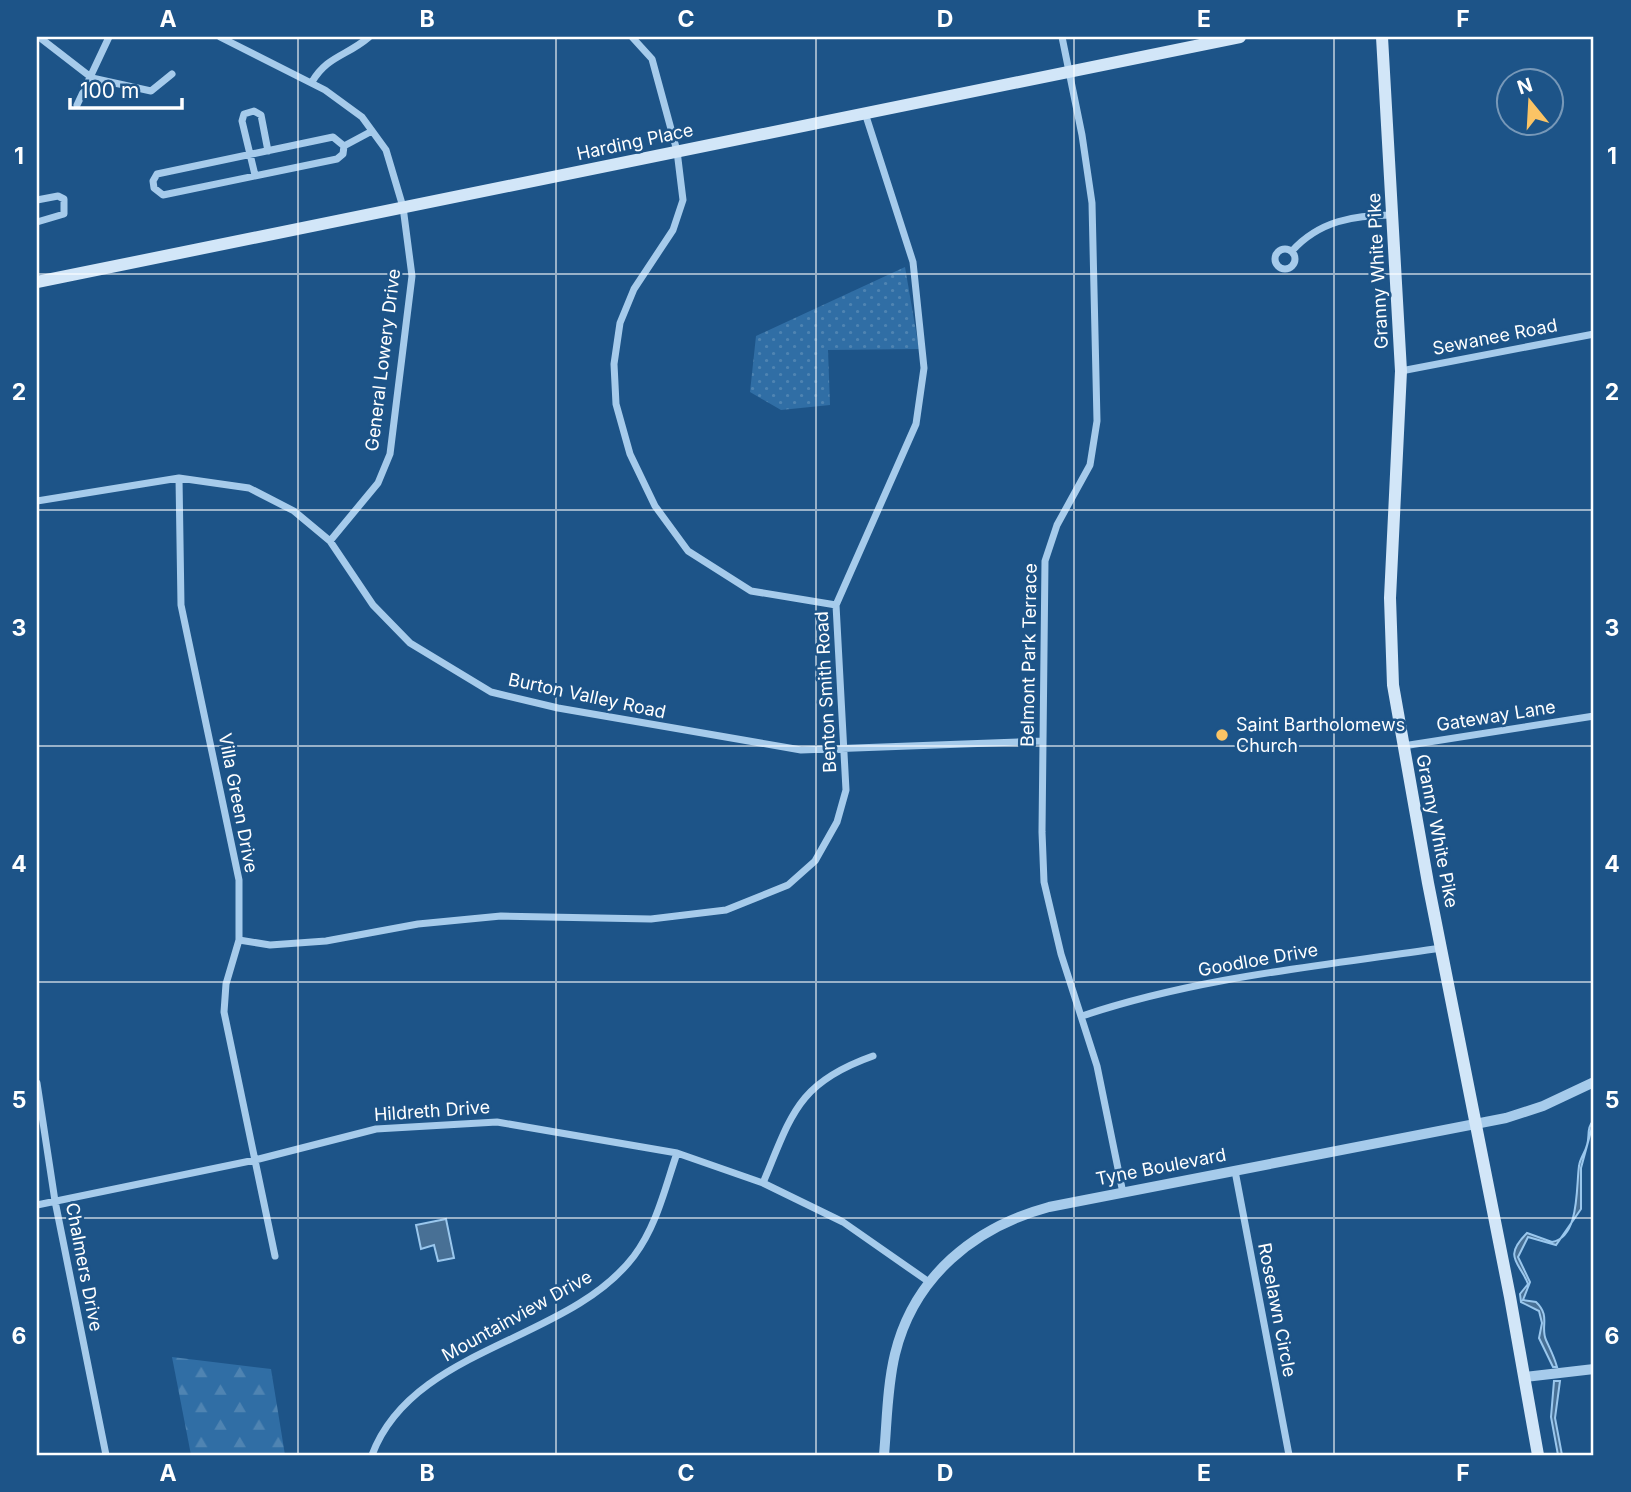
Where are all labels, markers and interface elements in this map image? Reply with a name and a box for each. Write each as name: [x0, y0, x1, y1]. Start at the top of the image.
text: A: [159, 5, 177, 33]
text: B: [419, 5, 435, 33]
text: C: [677, 5, 695, 33]
text: D: [937, 5, 953, 33]
text: E: [1197, 5, 1211, 33]
text: F: [1456, 5, 1470, 33]
scale bar: [70, 66, 182, 110]
north arrow: [1494, 66, 1564, 136]
text: N: [1514, 73, 1535, 99]
text: 100 m: [80, 78, 139, 103]
street label: Harding Place: [575, 119, 695, 164]
text: 1: [14, 142, 24, 170]
text: 1: [1607, 142, 1617, 170]
street label: Granny White Pike: [1363, 192, 1392, 350]
street label: General Lowery Drive: [361, 267, 404, 452]
street label: Sewanee Road: [1431, 314, 1559, 359]
text: 2: [12, 378, 26, 406]
text: 2: [1605, 378, 1619, 406]
street label: Belmont Park Terrace: [1016, 563, 1041, 747]
street label: Benton Smith Road: [811, 611, 840, 773]
text: 3: [12, 614, 26, 642]
text: 3: [1605, 614, 1619, 642]
street label: Burton Valley Road: [506, 669, 668, 722]
street label: Gateway Lane: [1435, 696, 1557, 735]
place label: Saint Bartholomews Church: [1236, 714, 1405, 756]
marker: Saint Bartholomews Church: [1214, 727, 1230, 743]
street label: Villa Green Drive: [215, 731, 262, 875]
street label: Granny White Pike: [1412, 752, 1463, 910]
text: 4: [11, 850, 27, 878]
text: 4: [1604, 850, 1620, 878]
street label: Goodloe Drive: [1196, 939, 1320, 980]
text: 5: [12, 1086, 26, 1114]
text: 5: [1605, 1086, 1619, 1114]
street label: Hildreth Drive: [373, 1096, 491, 1125]
street label: Tyne Boulevard: [1094, 1144, 1228, 1189]
street label: Chalmers Drive: [62, 1201, 107, 1333]
street label: Roselawn Circle: [1254, 1241, 1301, 1379]
street label: Mountainview Drive: [438, 1266, 595, 1366]
text: 6: [12, 1322, 26, 1350]
text: 6: [1605, 1322, 1619, 1350]
text: A: [159, 1459, 177, 1487]
text: B: [419, 1459, 435, 1487]
text: C: [677, 1459, 695, 1487]
text: D: [937, 1459, 953, 1487]
text: E: [1197, 1459, 1211, 1487]
text: F: [1456, 1459, 1470, 1487]

